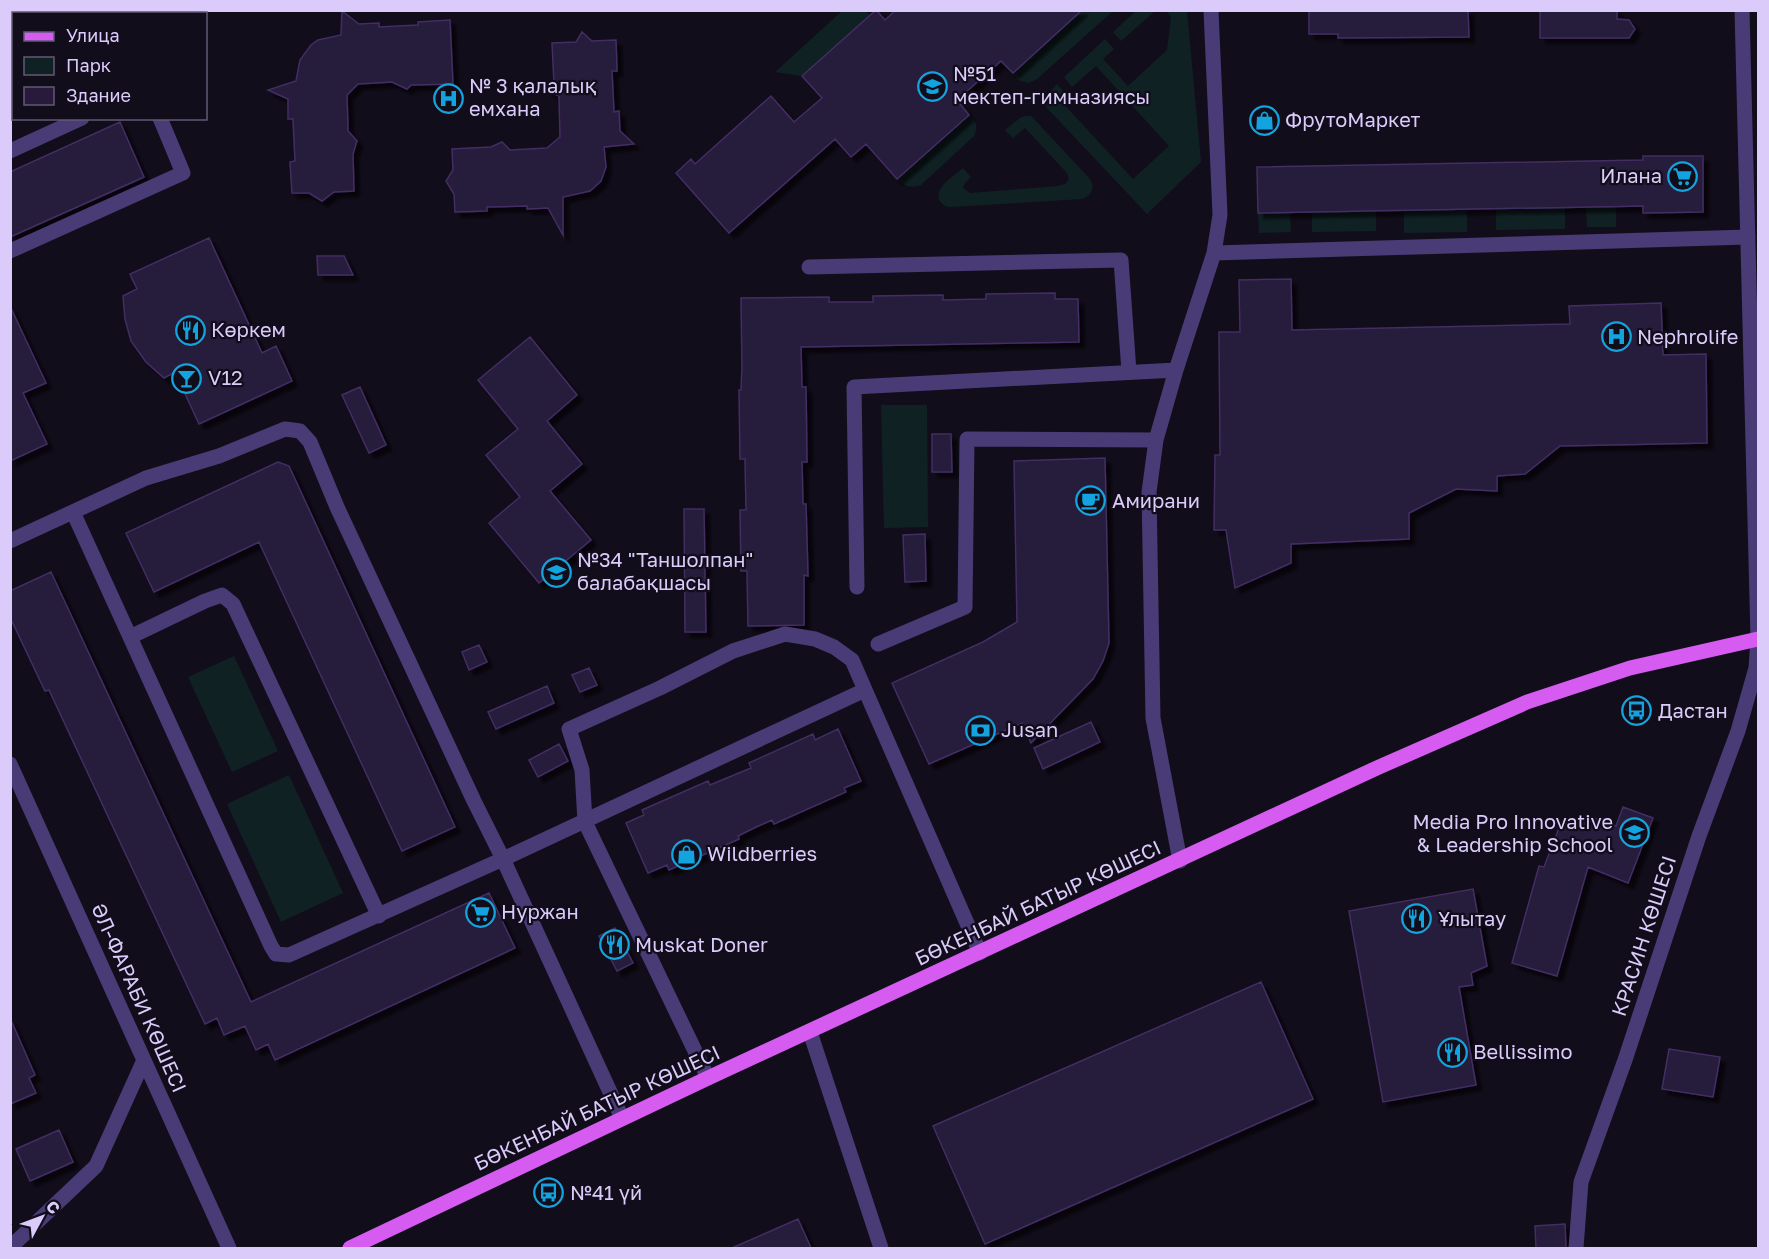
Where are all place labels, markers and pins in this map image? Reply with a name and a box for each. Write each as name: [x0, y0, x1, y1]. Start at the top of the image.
place label: №51 мектеп-гимназиясы: [953, 61, 1150, 108]
school or university icon: №51 мектеп-гимназиясы: [916, 70, 948, 102]
place label: № 3 қалалық емхана: [469, 73, 597, 120]
hospital icon: № 3 қалалық емхана: [432, 82, 464, 114]
shop icon: ФрутоМаркет: [1248, 104, 1280, 136]
place label: ФрутоМаркет: [1285, 107, 1421, 131]
supermarket icon: Илана: [1667, 160, 1699, 192]
place label: Илана: [1600, 163, 1662, 187]
restaurant icon: Көркем: [174, 314, 206, 346]
place label: Көркем: [211, 317, 286, 341]
hospital icon: Nephrolife: [1600, 321, 1632, 353]
place label: Nephrolife: [1637, 324, 1738, 348]
bar icon: V12: [171, 362, 203, 394]
place label: V12: [208, 365, 243, 389]
cafe icon: Амирани: [1075, 485, 1107, 517]
place label: Амирани: [1112, 488, 1200, 512]
place label: №34 "Таншолпан" балабақшасы: [577, 547, 753, 594]
school or university icon: №34 "Таншолпан" балабақшасы: [540, 556, 572, 588]
bus stop icon: Дастан: [1621, 695, 1653, 727]
place label: Дастан: [1658, 698, 1728, 722]
bank icon: Jusan: [964, 714, 996, 746]
place label: Jusan: [1001, 717, 1058, 741]
place label: Media Pro Innovative & Leadership School: [1413, 809, 1613, 856]
school or university icon: Media Pro Innovative & Leadership School: [1618, 817, 1650, 849]
shop icon: Wildberries: [670, 838, 702, 870]
place label: Wildberries: [707, 841, 817, 865]
supermarket icon: Нуржан: [464, 896, 496, 928]
place label: Нуржан: [501, 899, 579, 923]
restaurant icon: Ұлытау: [1401, 903, 1433, 935]
place label: Ұлытау: [1438, 906, 1506, 930]
restaurant icon: Muskat Doner: [598, 929, 630, 961]
place label: Muskat Doner: [635, 932, 768, 956]
restaurant icon: Bellissimo: [1436, 1036, 1468, 1068]
place label: Bellissimo: [1473, 1039, 1572, 1063]
bus stop icon: №41 үй: [533, 1177, 565, 1209]
place label: №41 үй: [570, 1180, 642, 1205]

